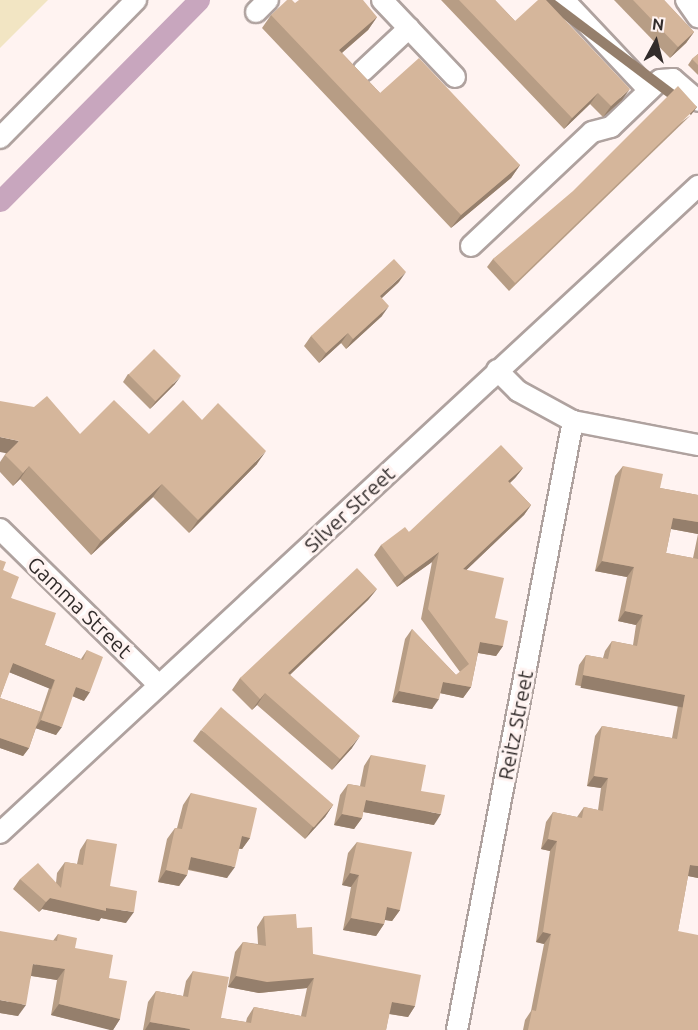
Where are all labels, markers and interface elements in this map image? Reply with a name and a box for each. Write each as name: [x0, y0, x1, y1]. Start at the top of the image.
north arrow: [626, 12, 686, 72]
text: N: [651, 14, 665, 34]
street label: Silver Street: [298, 461, 400, 557]
street label: Gamma Street: [23, 551, 137, 663]
street label: Reitz Street: [492, 668, 538, 782]

